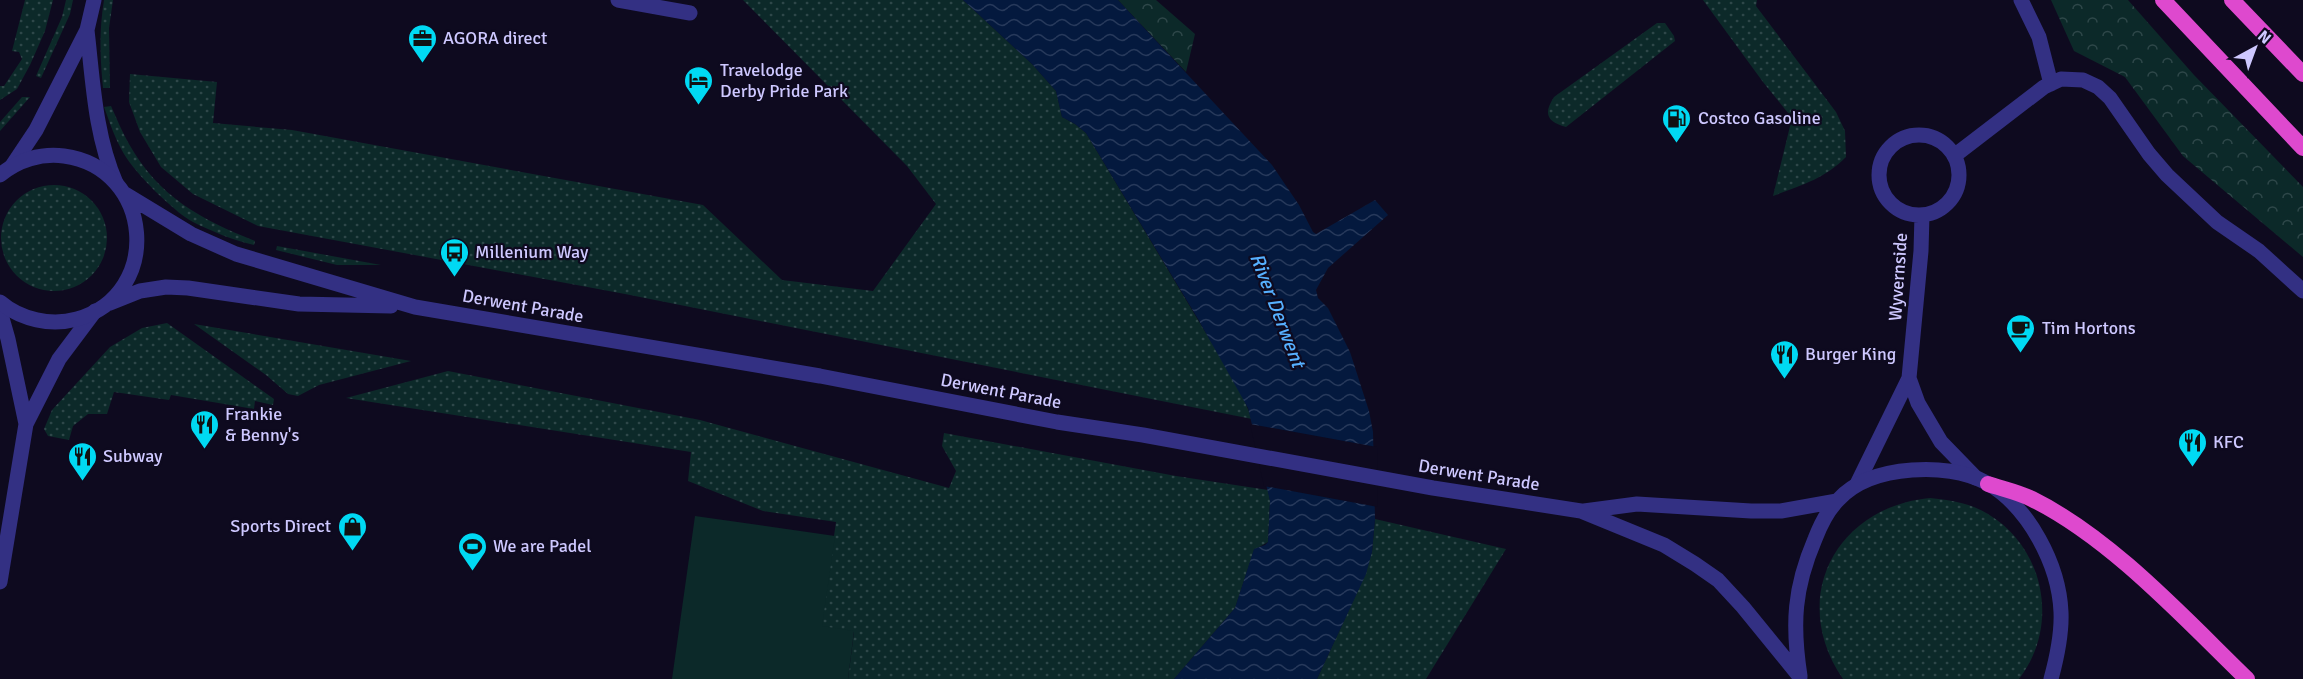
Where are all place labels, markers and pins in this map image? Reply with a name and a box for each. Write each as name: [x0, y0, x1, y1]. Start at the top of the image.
office icon: AGORA direct: [406, 22, 438, 64]
place label: AGORA direct: [443, 27, 547, 49]
place label: Travelodge Derby Pride Park: [720, 59, 848, 102]
hotel icon: Travelodge Derby Pride Park: [683, 64, 715, 106]
fuel station icon: Costco Gasoline: [1661, 102, 1693, 144]
place label: Costco Gasoline: [1698, 107, 1821, 129]
bus stop icon: Millenium Way: [438, 236, 470, 278]
place label: Millenium Way: [475, 241, 589, 263]
cafe icon: Tim Hortons: [2005, 312, 2037, 354]
place label: Tim Hortons: [2042, 317, 2136, 339]
restaurant icon: Burger King: [1768, 338, 1800, 380]
place label: Burger King: [1805, 343, 1896, 365]
place label: Frankie & Benny's: [225, 403, 300, 446]
restaurant icon: Frankie & Benny's: [188, 408, 220, 450]
restaurant icon: KFC: [2176, 426, 2208, 468]
place label: KFC: [2213, 431, 2244, 453]
restaurant icon: Subway: [66, 440, 98, 482]
place label: Subway: [103, 445, 163, 467]
shop icon: Sports Direct: [336, 510, 368, 552]
place label: Sports Direct: [230, 515, 331, 537]
sports icon: We are Padel: [456, 530, 488, 572]
place label: We are Padel: [493, 535, 592, 557]

